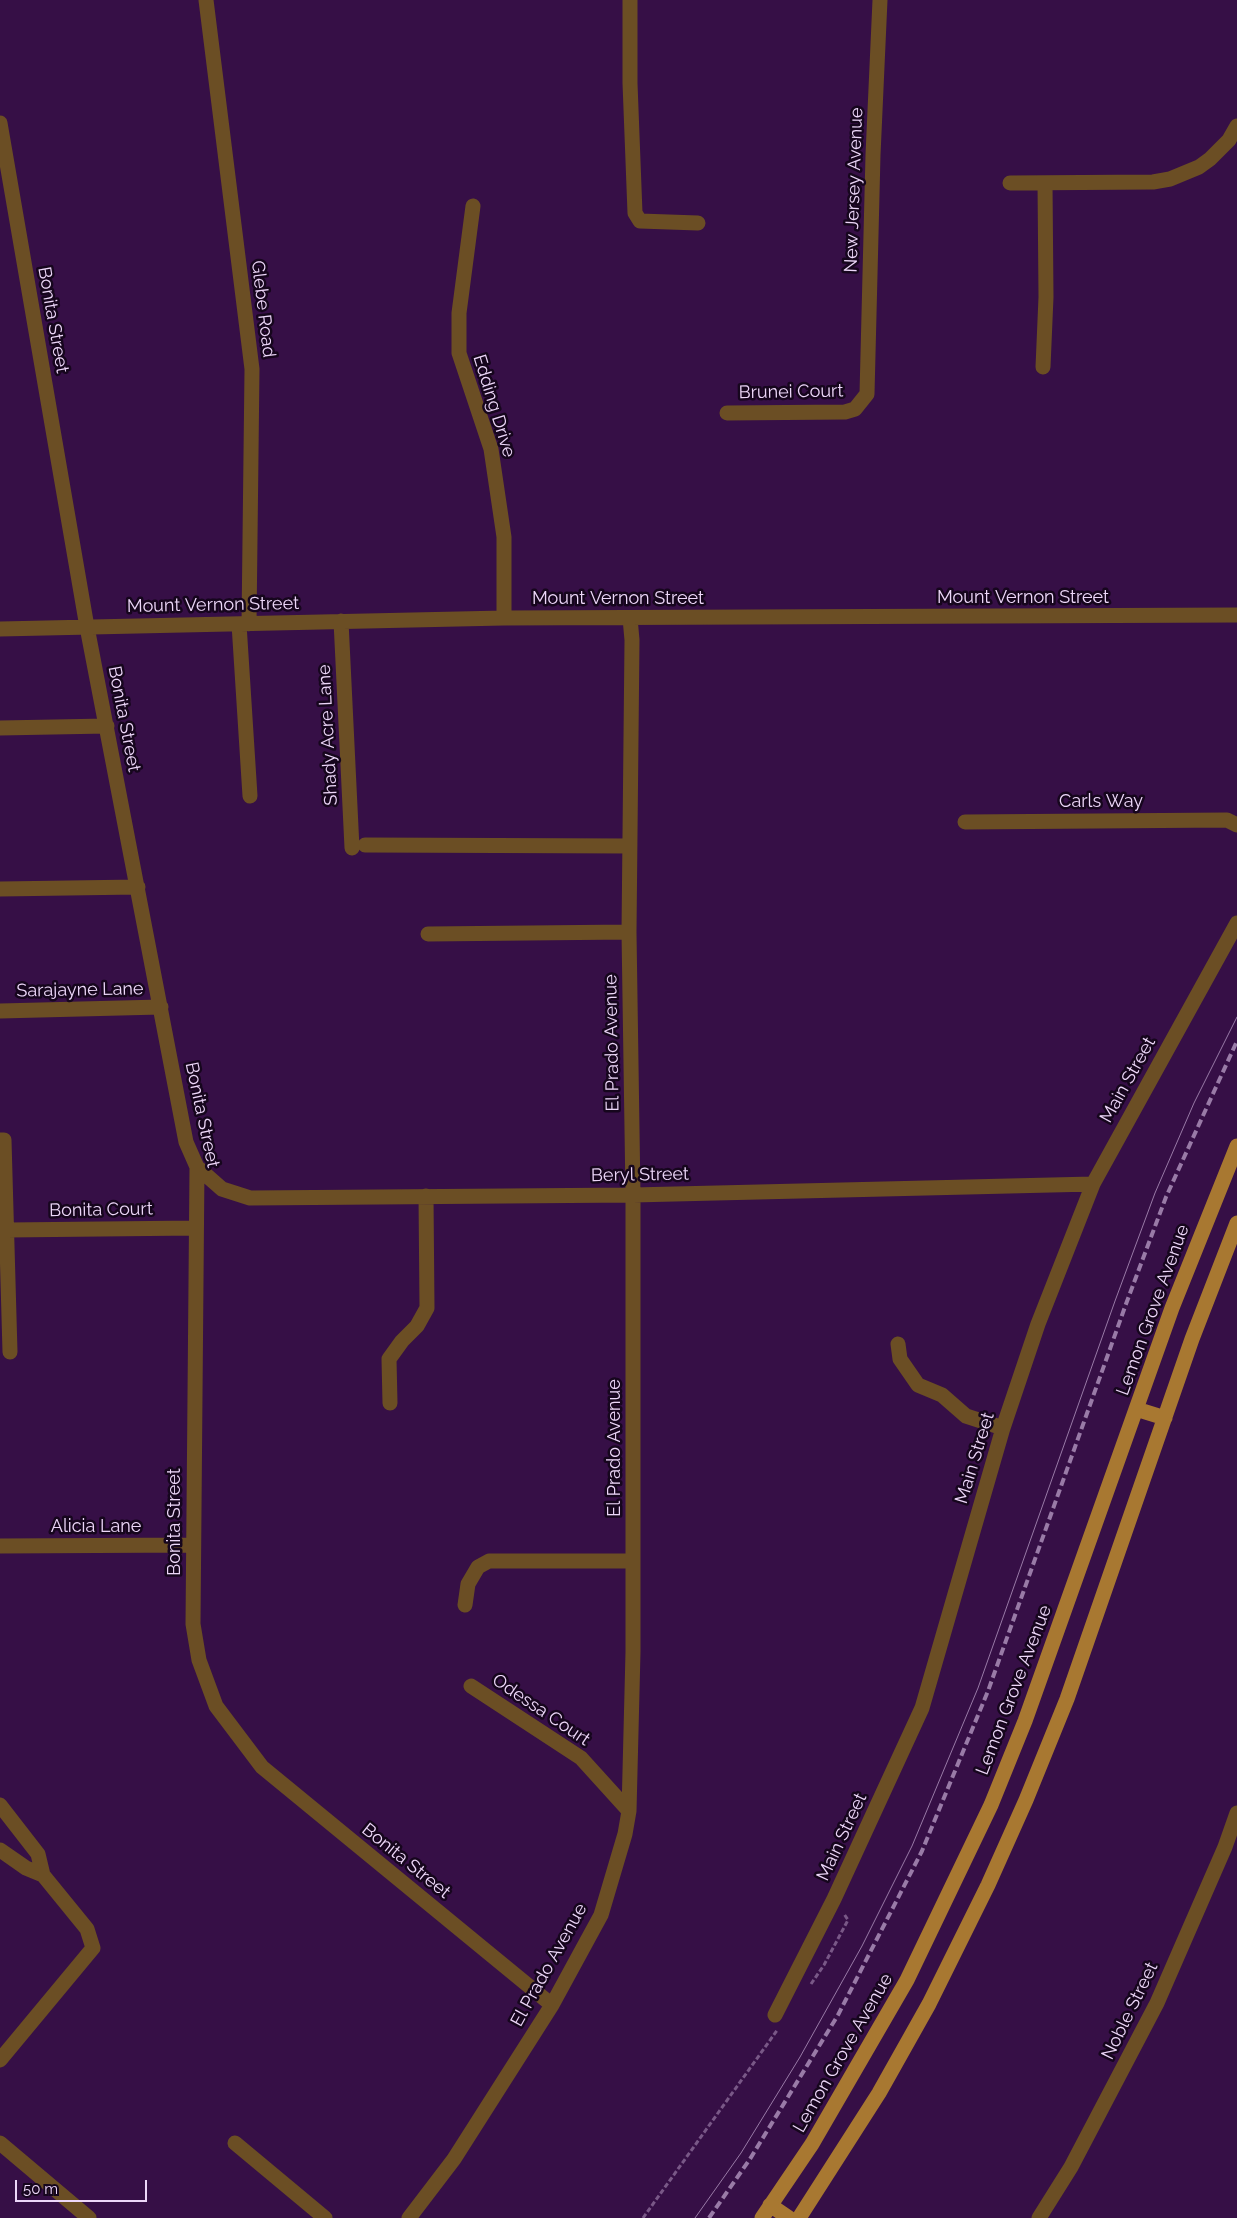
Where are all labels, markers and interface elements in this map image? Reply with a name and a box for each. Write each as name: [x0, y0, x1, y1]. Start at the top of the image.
street label: New Jersey Avenue: [840, 107, 868, 273]
street label: Glebe Road: [246, 259, 280, 359]
street label: Bonita Street: [33, 265, 73, 375]
street label: Edding Drive: [468, 352, 520, 460]
street label: Brunei Court: [738, 380, 844, 404]
street label: Mount Vernon Street: [937, 587, 1109, 609]
street label: Mount Vernon Street: [532, 588, 704, 610]
street label: Mount Vernon Street: [127, 593, 299, 617]
street label: Bonita Street: [103, 664, 145, 774]
street label: Shady Acre Lane: [314, 664, 342, 806]
street label: Carls Way: [1059, 791, 1143, 813]
street label: El Prado Avenue: [600, 974, 624, 1112]
street label: Sarajayne Lane: [16, 978, 144, 1002]
street label: Main Street: [1096, 1033, 1160, 1127]
street label: Bonita Street: [180, 1060, 224, 1170]
street label: Beryl Street: [591, 1163, 689, 1187]
street label: Bonita Court: [49, 1198, 153, 1222]
street label: Lemon Grove Avenue: [1112, 1222, 1194, 1398]
street label: El Prado Avenue: [604, 1379, 626, 1517]
street label: Main Street: [951, 1410, 999, 1506]
street label: Bonita Street: [164, 1468, 186, 1576]
street label: Alicia Lane: [51, 1516, 141, 1538]
street label: Lemon Grove Avenue: [972, 1602, 1056, 1778]
street label: Odessa Court: [488, 1669, 594, 1751]
street label: Main Street: [812, 1790, 872, 1884]
street label: Bonita Street: [357, 1819, 455, 1903]
street label: El Prado Avenue: [506, 1900, 592, 2030]
street label: Noble Street: [1097, 1959, 1163, 2063]
street label: Lemon Grove Avenue: [789, 1970, 897, 2136]
scale bar: [18, 2170, 150, 2202]
text: 50 m: [23, 2180, 58, 2198]

